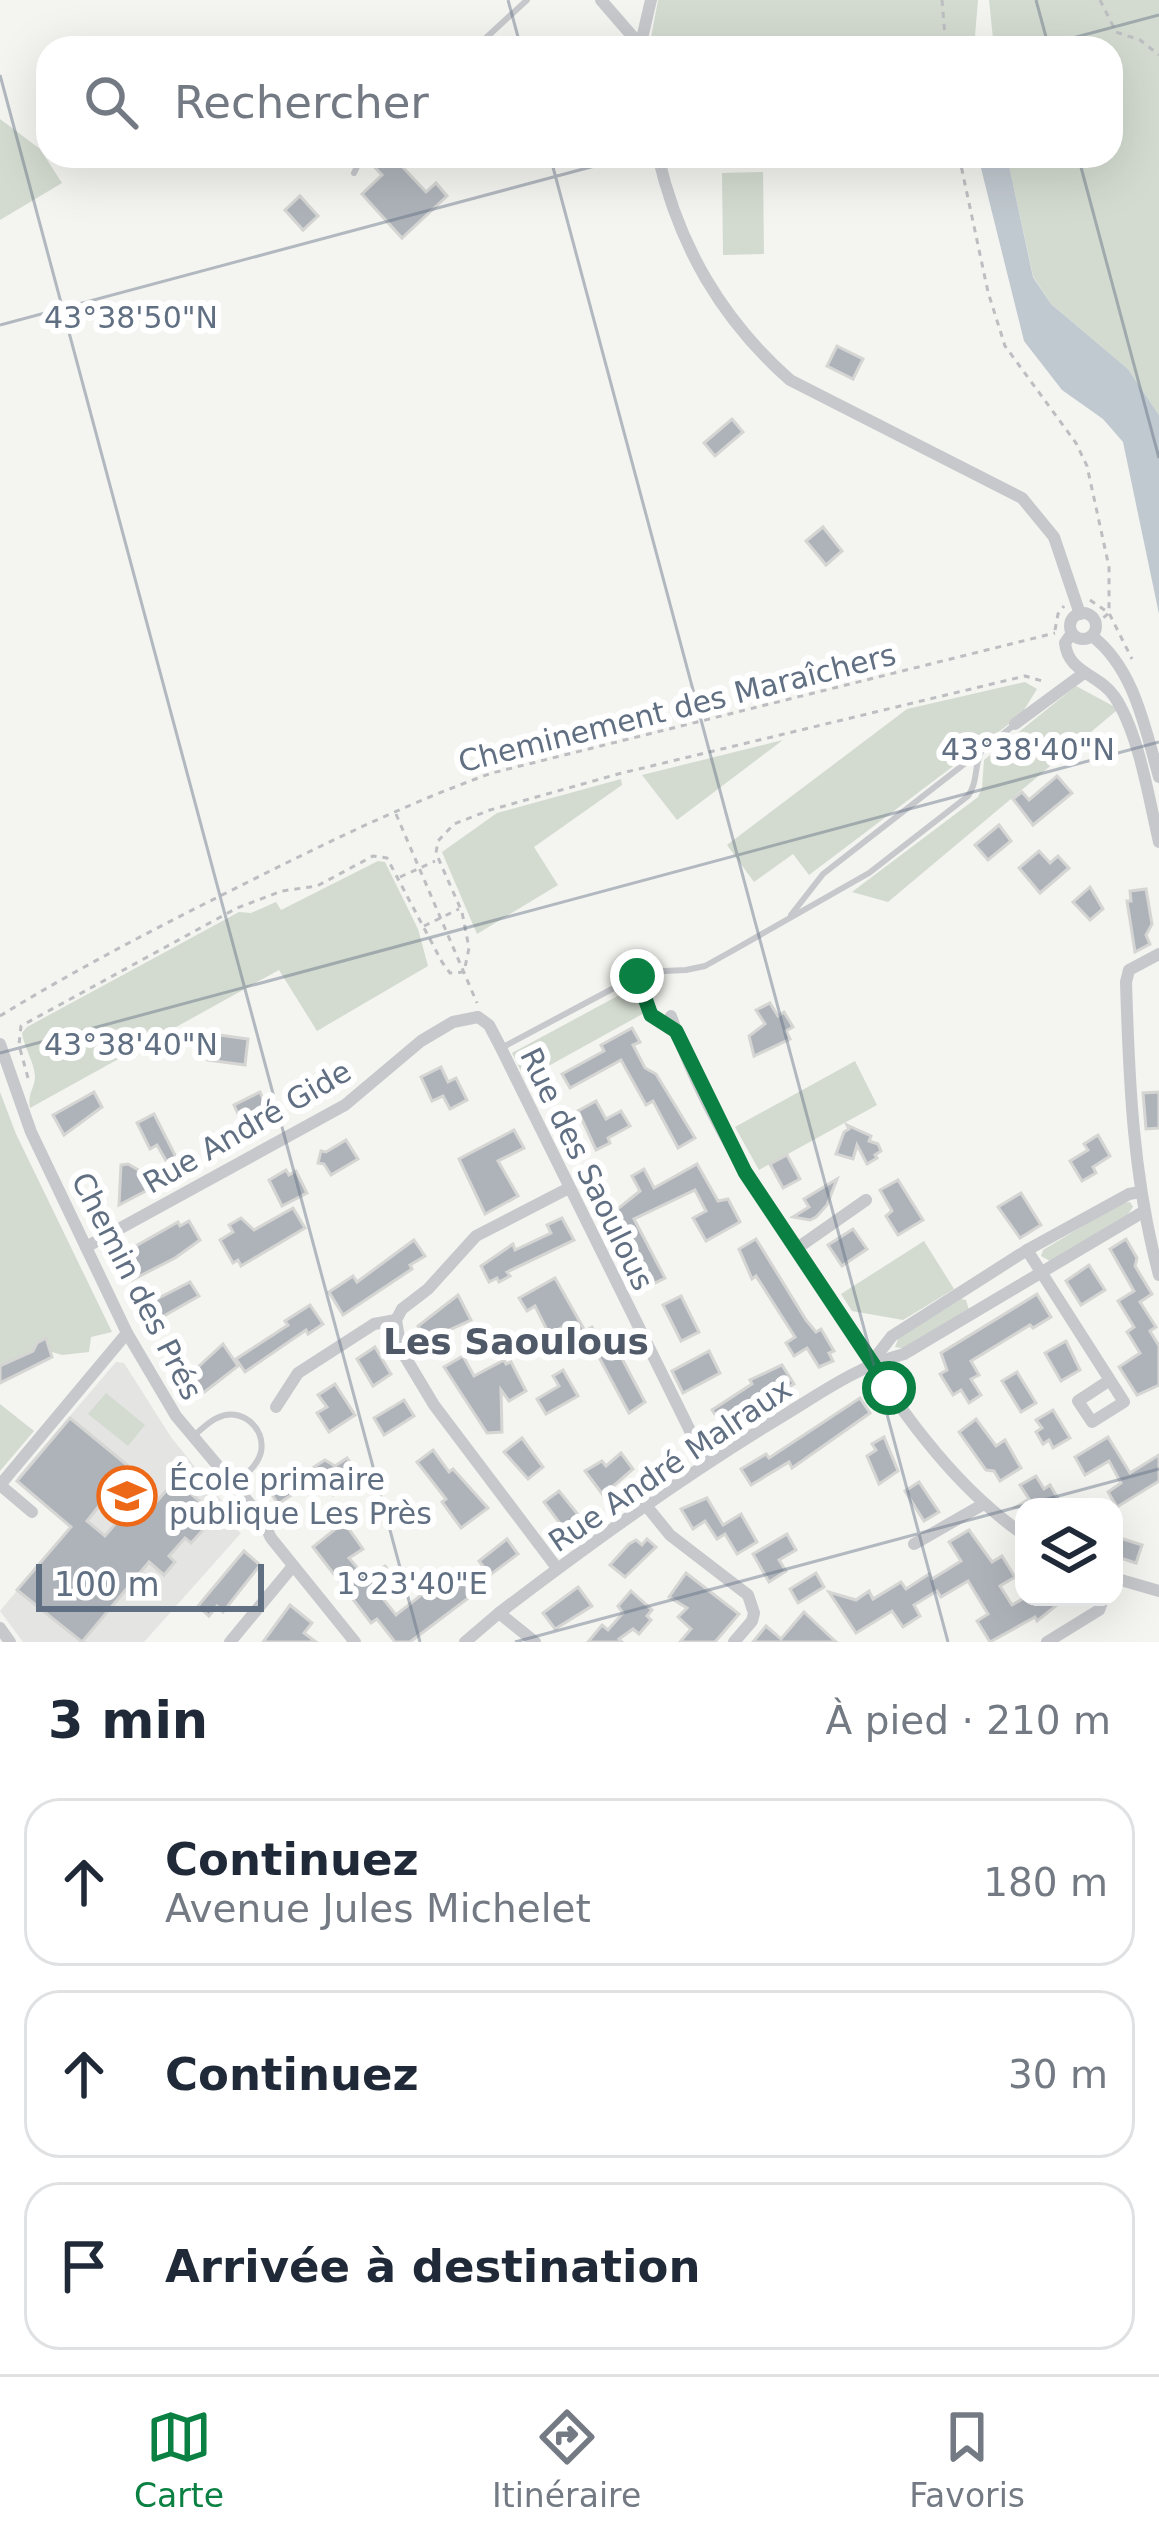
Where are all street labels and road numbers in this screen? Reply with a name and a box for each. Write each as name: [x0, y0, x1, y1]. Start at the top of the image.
street label: Cheminement des Maraîchers: [455, 637, 899, 779]
street label: Rue des Saoulous: [513, 1042, 661, 1296]
street label: Rue André Gide: [137, 1053, 357, 1201]
street label: Chemin des Prés: [65, 1166, 209, 1406]
street label: Rue André Malraux: [542, 1371, 798, 1559]

